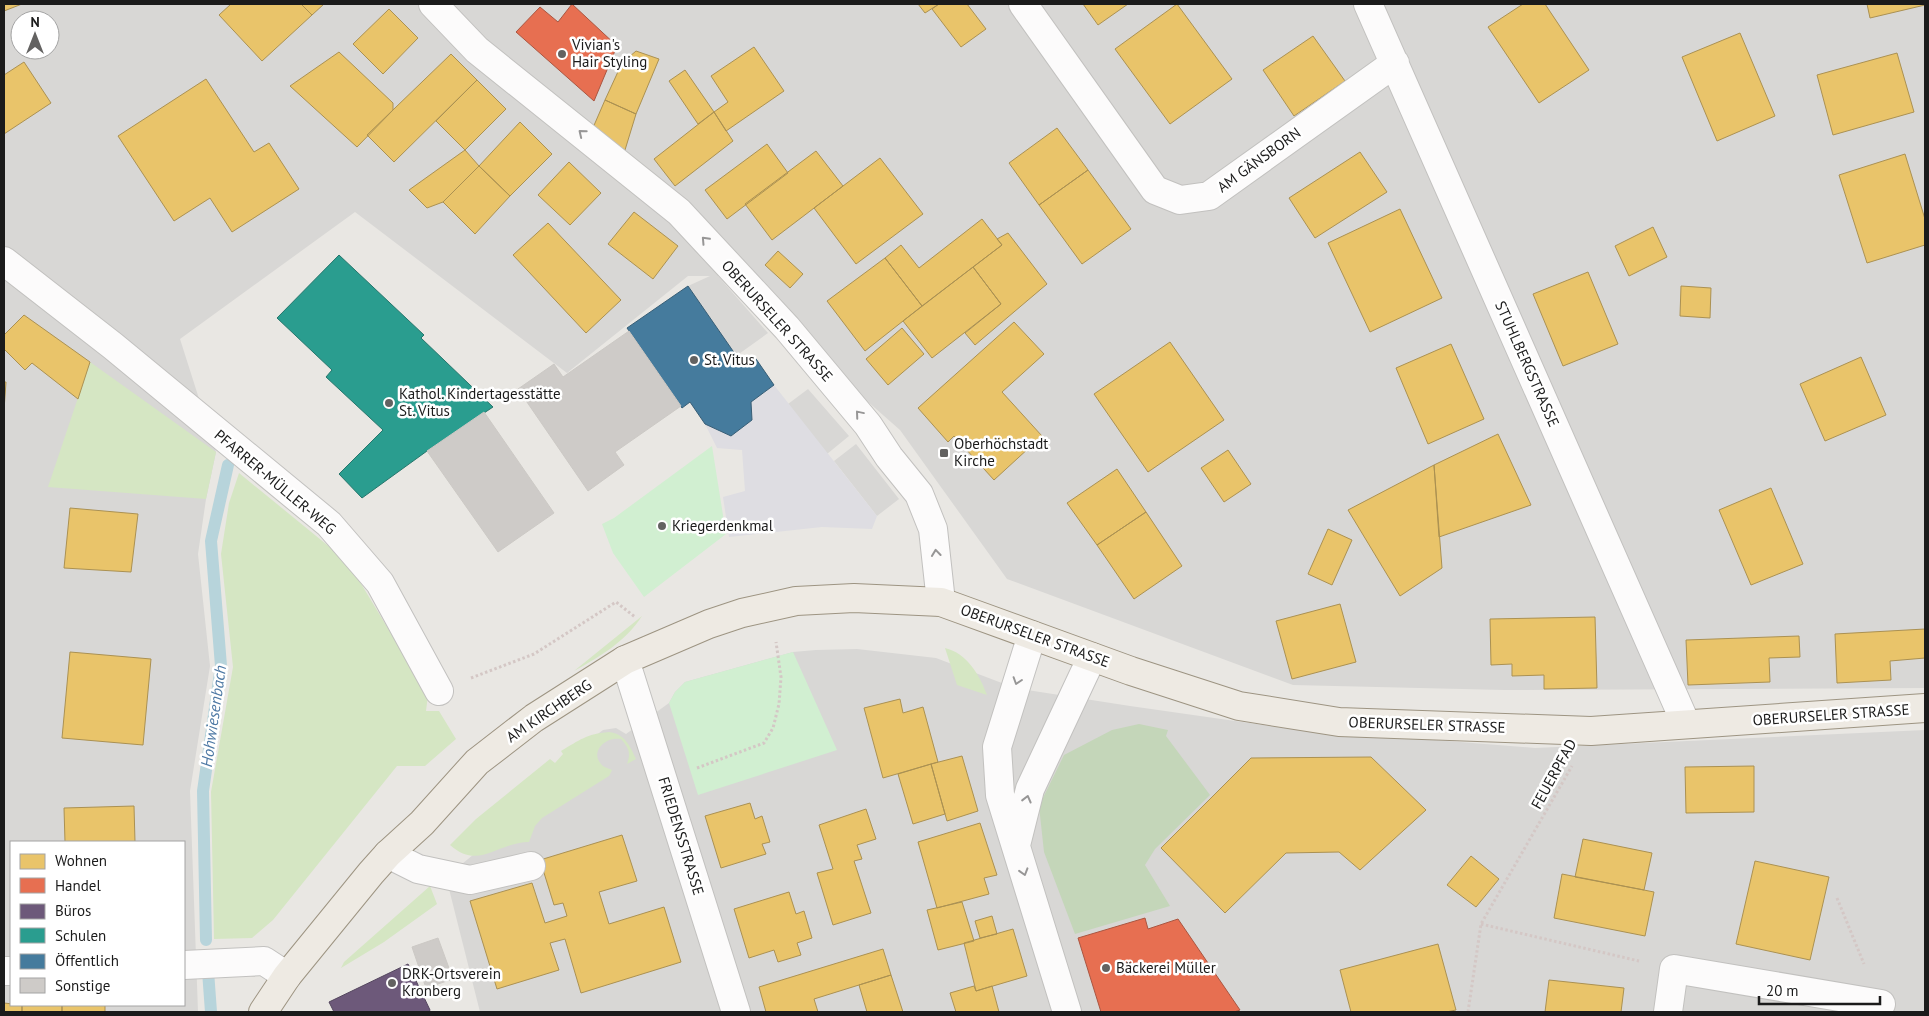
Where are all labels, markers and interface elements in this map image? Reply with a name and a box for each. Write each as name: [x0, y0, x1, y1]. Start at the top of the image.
north arrow: [10, 10, 60, 60]
text: N: [30, 13, 40, 31]
place label: Vivian's Hair Styling: [571, 35, 647, 71]
marker: Vivian's Hair Styling: [556, 48, 568, 60]
street label: AM GÄNSBORN: [1213, 123, 1304, 196]
one-way arrow: [579, 131, 588, 139]
one-way arrow: [702, 236, 711, 245]
street label: OBERURSELER STRASSE: [718, 256, 837, 385]
street label: STUHLBERGSTRASSE: [1491, 298, 1564, 430]
place label: St. Vitus: [704, 350, 755, 369]
marker: St. Vitus: [688, 354, 700, 366]
place label: Kathol. Kindertagesstätte St. Vitus: [399, 384, 561, 420]
marker: Kathol. Kindertagesstätte St. Vitus: [383, 397, 395, 409]
one-way arrow: [856, 411, 864, 420]
street label: PFARRER-MÜLLER-WEG: [211, 425, 340, 538]
place label: Oberhöchstadt Kirche: [954, 434, 1048, 470]
marker: Oberhöchstadt Kirche: [938, 447, 950, 459]
place label: Kriegerdenkmal: [672, 516, 774, 535]
marker: Kriegerdenkmal: [656, 520, 668, 532]
one-way arrow: [931, 549, 942, 557]
street label: OBERURSELER STRASSE: [958, 600, 1112, 671]
water label: Hohwiesenbach: [196, 664, 230, 768]
street label: AM KIRCHBERG: [502, 675, 595, 746]
one-way arrow: [1013, 677, 1023, 685]
street label: OBERURSELER STRASSE: [1752, 700, 1910, 729]
street label: OBERURSELER STRASSE: [1348, 712, 1506, 737]
street label: FEUERPFAD: [1527, 735, 1581, 812]
street label: FRIEDENSSTRASSE: [654, 774, 708, 897]
one-way arrow: [1021, 794, 1032, 803]
legend: [10, 841, 185, 1006]
text: Wohnen: [55, 851, 107, 870]
one-way arrow: [1018, 868, 1028, 876]
text: Handel: [55, 876, 101, 895]
text: Büros: [55, 901, 91, 920]
text: Schulen: [55, 926, 106, 945]
text: Öffentlich: [55, 951, 119, 970]
place label: Bäckerei Müller: [1116, 958, 1216, 977]
marker: Bäckerei Müller: [1100, 962, 1112, 974]
place label: DRK-Ortsverein Kronberg: [402, 964, 501, 1000]
scale bar: [1759, 974, 1880, 1006]
text: Sonstige: [55, 976, 110, 995]
marker: DRK-Ortsverein Kronberg: [386, 977, 398, 989]
text: 20 m: [1766, 981, 1799, 1000]

